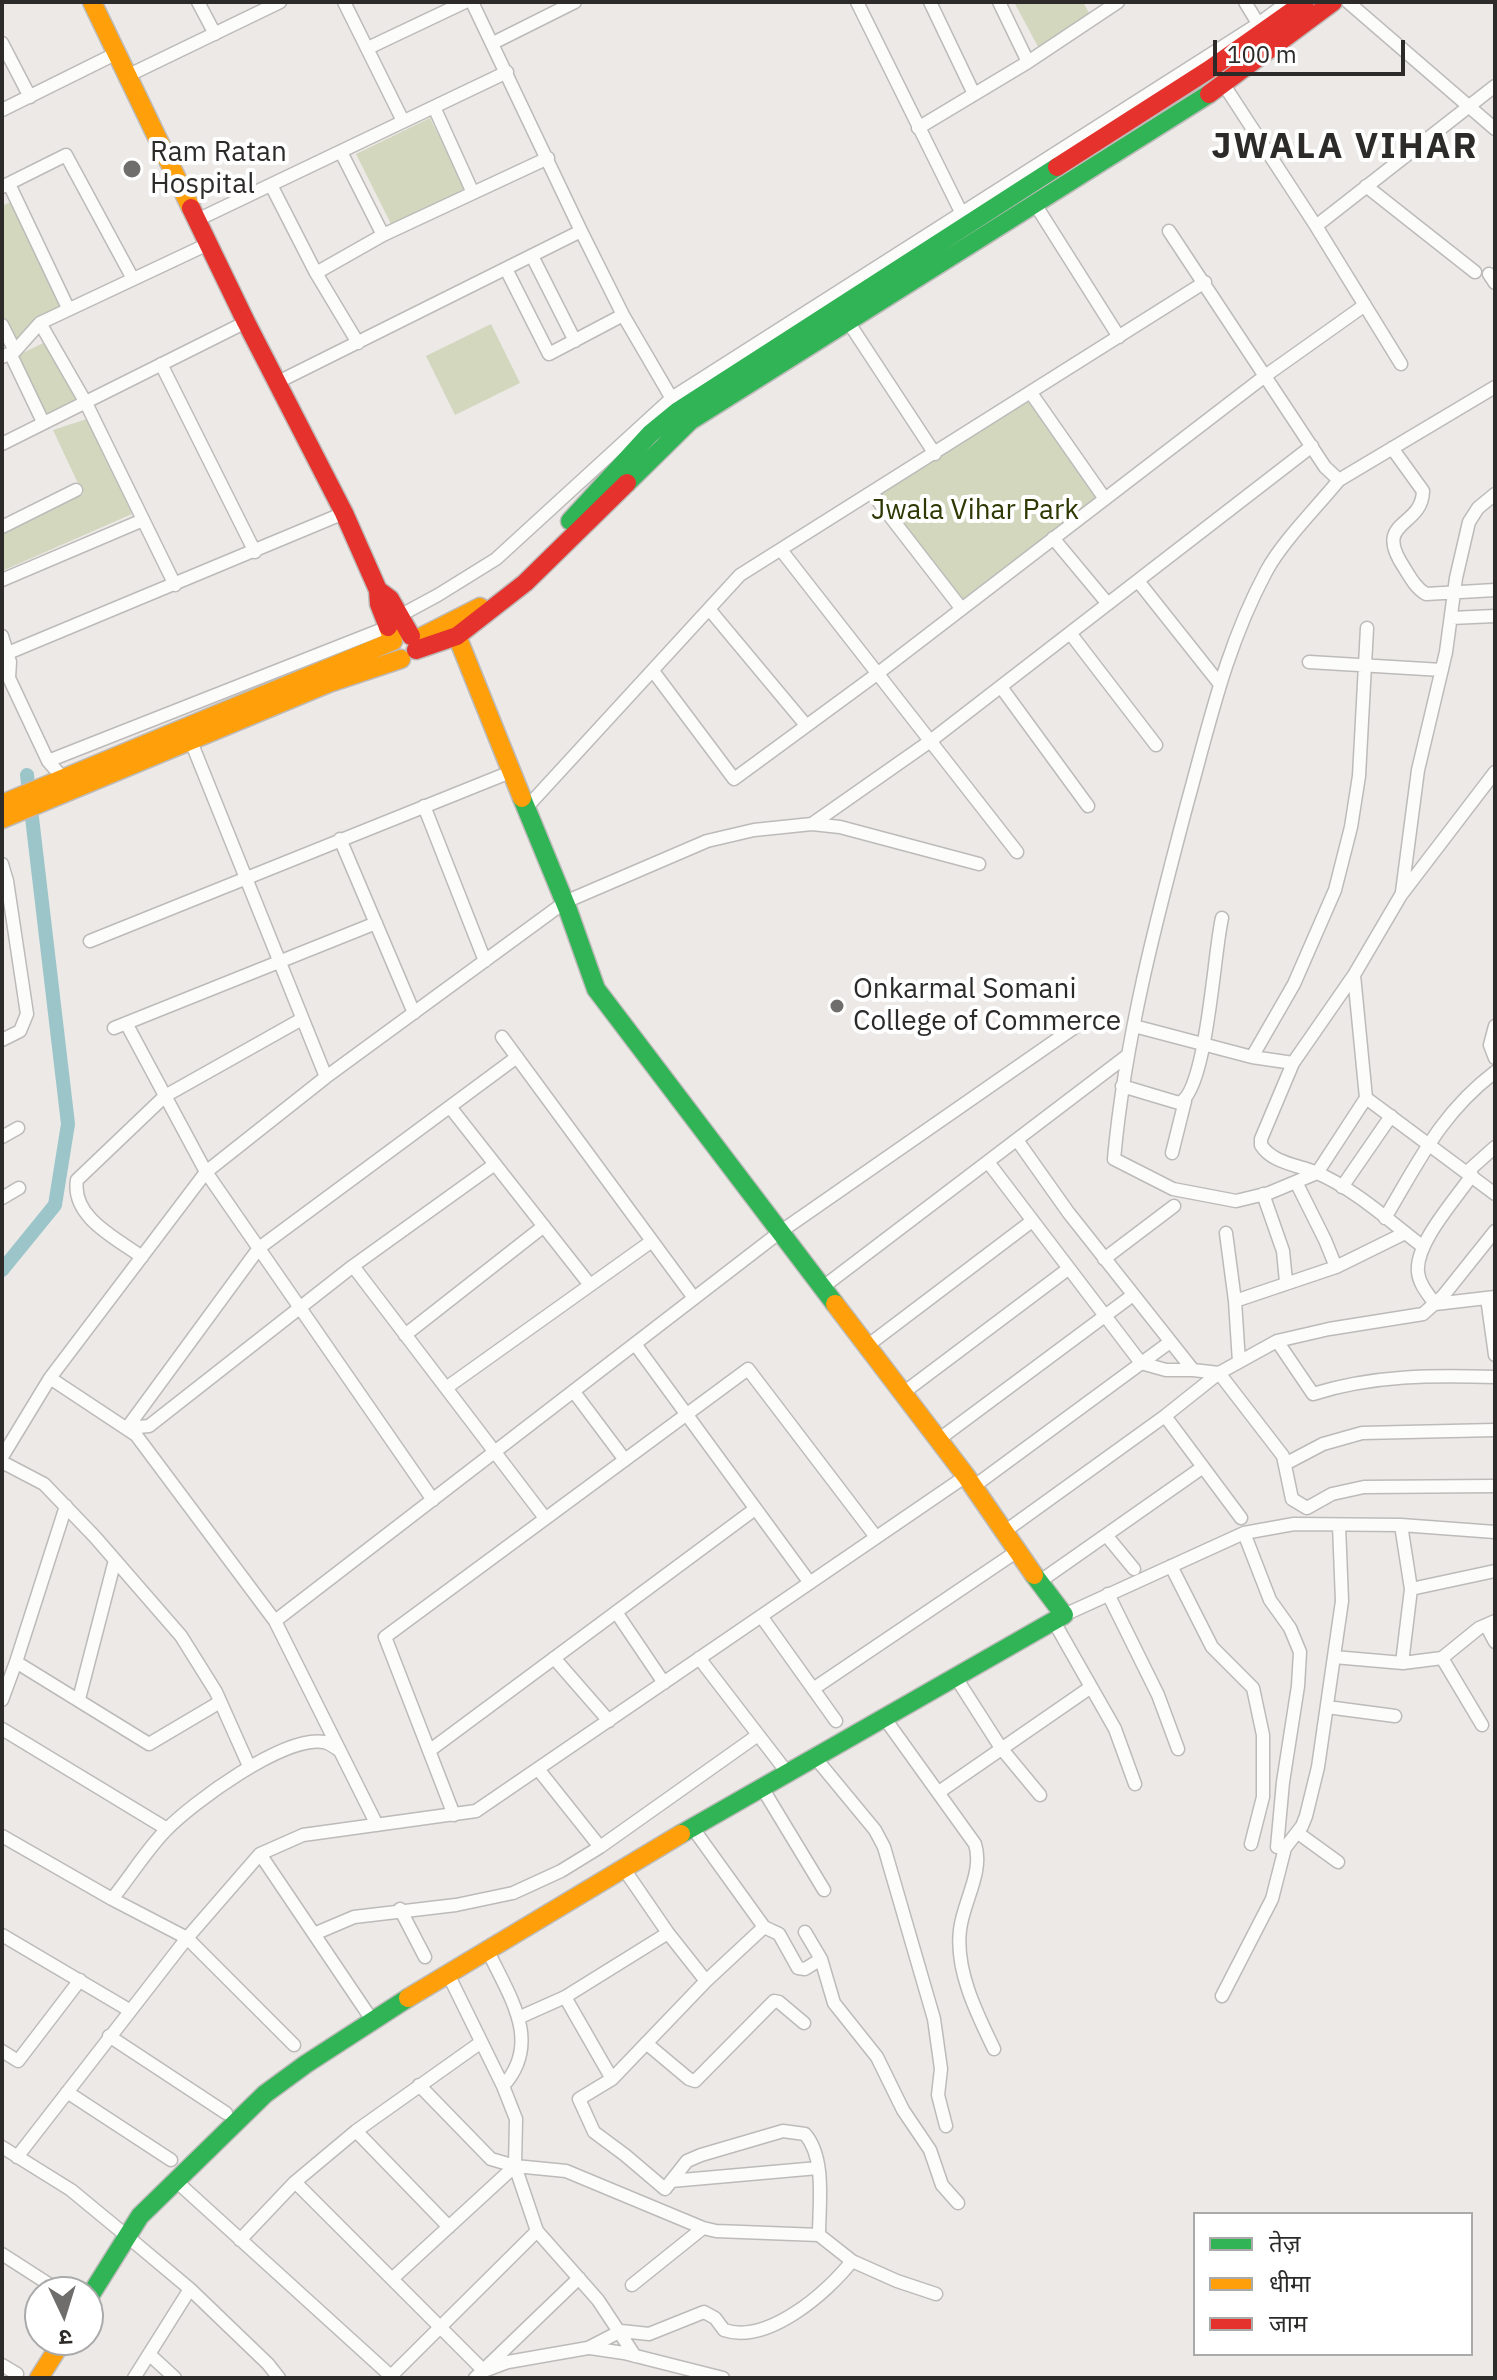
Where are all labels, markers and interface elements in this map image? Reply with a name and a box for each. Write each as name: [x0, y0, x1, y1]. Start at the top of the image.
scale bar: [1217, 24, 1409, 74]
text: 100 m: [1227, 38, 1297, 70]
district label: JWALA VIHAR: [1211, 126, 1479, 170]
place label: Ram Ratan Hospital: [150, 136, 287, 202]
marker: Ram Ratan Hospital: [121, 158, 143, 180]
park label: Jwala Vihar Park: [871, 494, 1079, 528]
place label: Onkarmal Somani College of Commerce: [853, 973, 1121, 1039]
marker: Onkarmal Somani College of Commerce: [828, 997, 846, 1015]
legend: [1193, 2212, 1473, 2356]
text: तेज़: [1269, 2227, 1301, 2259]
text: धीमा: [1269, 2267, 1311, 2299]
north arrow: [24, 2276, 104, 2356]
text: जाम: [1269, 2307, 1307, 2339]
text: उ: [58, 2324, 73, 2353]

